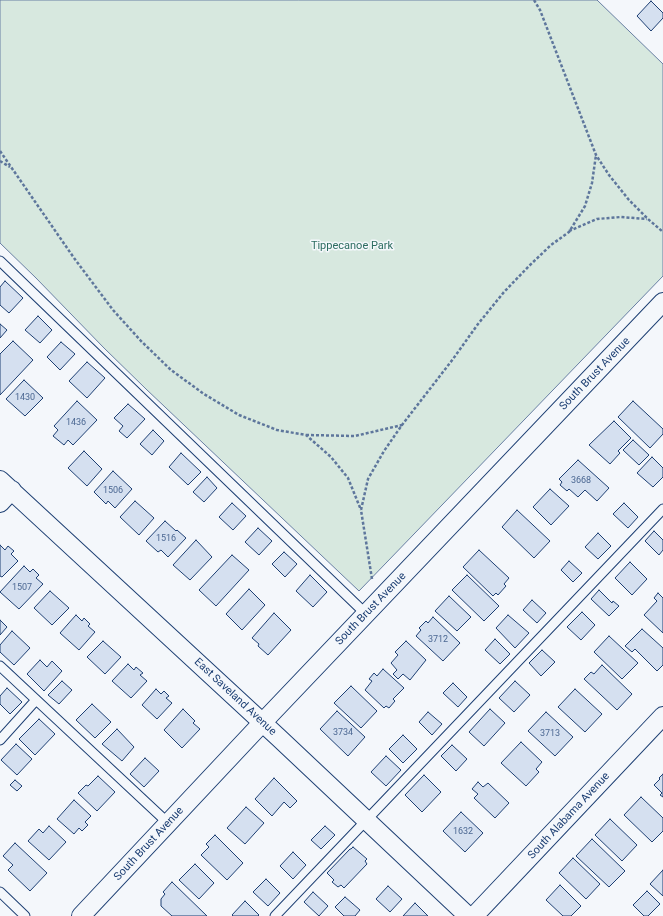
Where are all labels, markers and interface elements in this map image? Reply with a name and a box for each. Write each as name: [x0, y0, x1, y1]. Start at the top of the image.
park label: Tippecanoe Park: [311, 239, 393, 253]
street label: South Brust Avenue: [557, 335, 633, 413]
house number: 1430: [15, 393, 35, 403]
house number: 1436: [66, 418, 86, 428]
house number: 3668: [571, 476, 591, 486]
house number: 1506: [103, 486, 123, 496]
house number: 1516: [156, 534, 176, 544]
street label: South Brust Avenue: [333, 570, 409, 648]
house number: 1507: [12, 583, 32, 593]
house number: 3712: [428, 635, 448, 645]
street label: East Saveland Avenue: [191, 656, 279, 738]
house number: 3734: [333, 728, 353, 738]
house number: 3713: [540, 729, 560, 739]
street label: South Alabama Avenue: [525, 770, 613, 862]
street label: South Brust Avenue: [111, 804, 187, 884]
house number: 1632: [453, 827, 473, 837]

